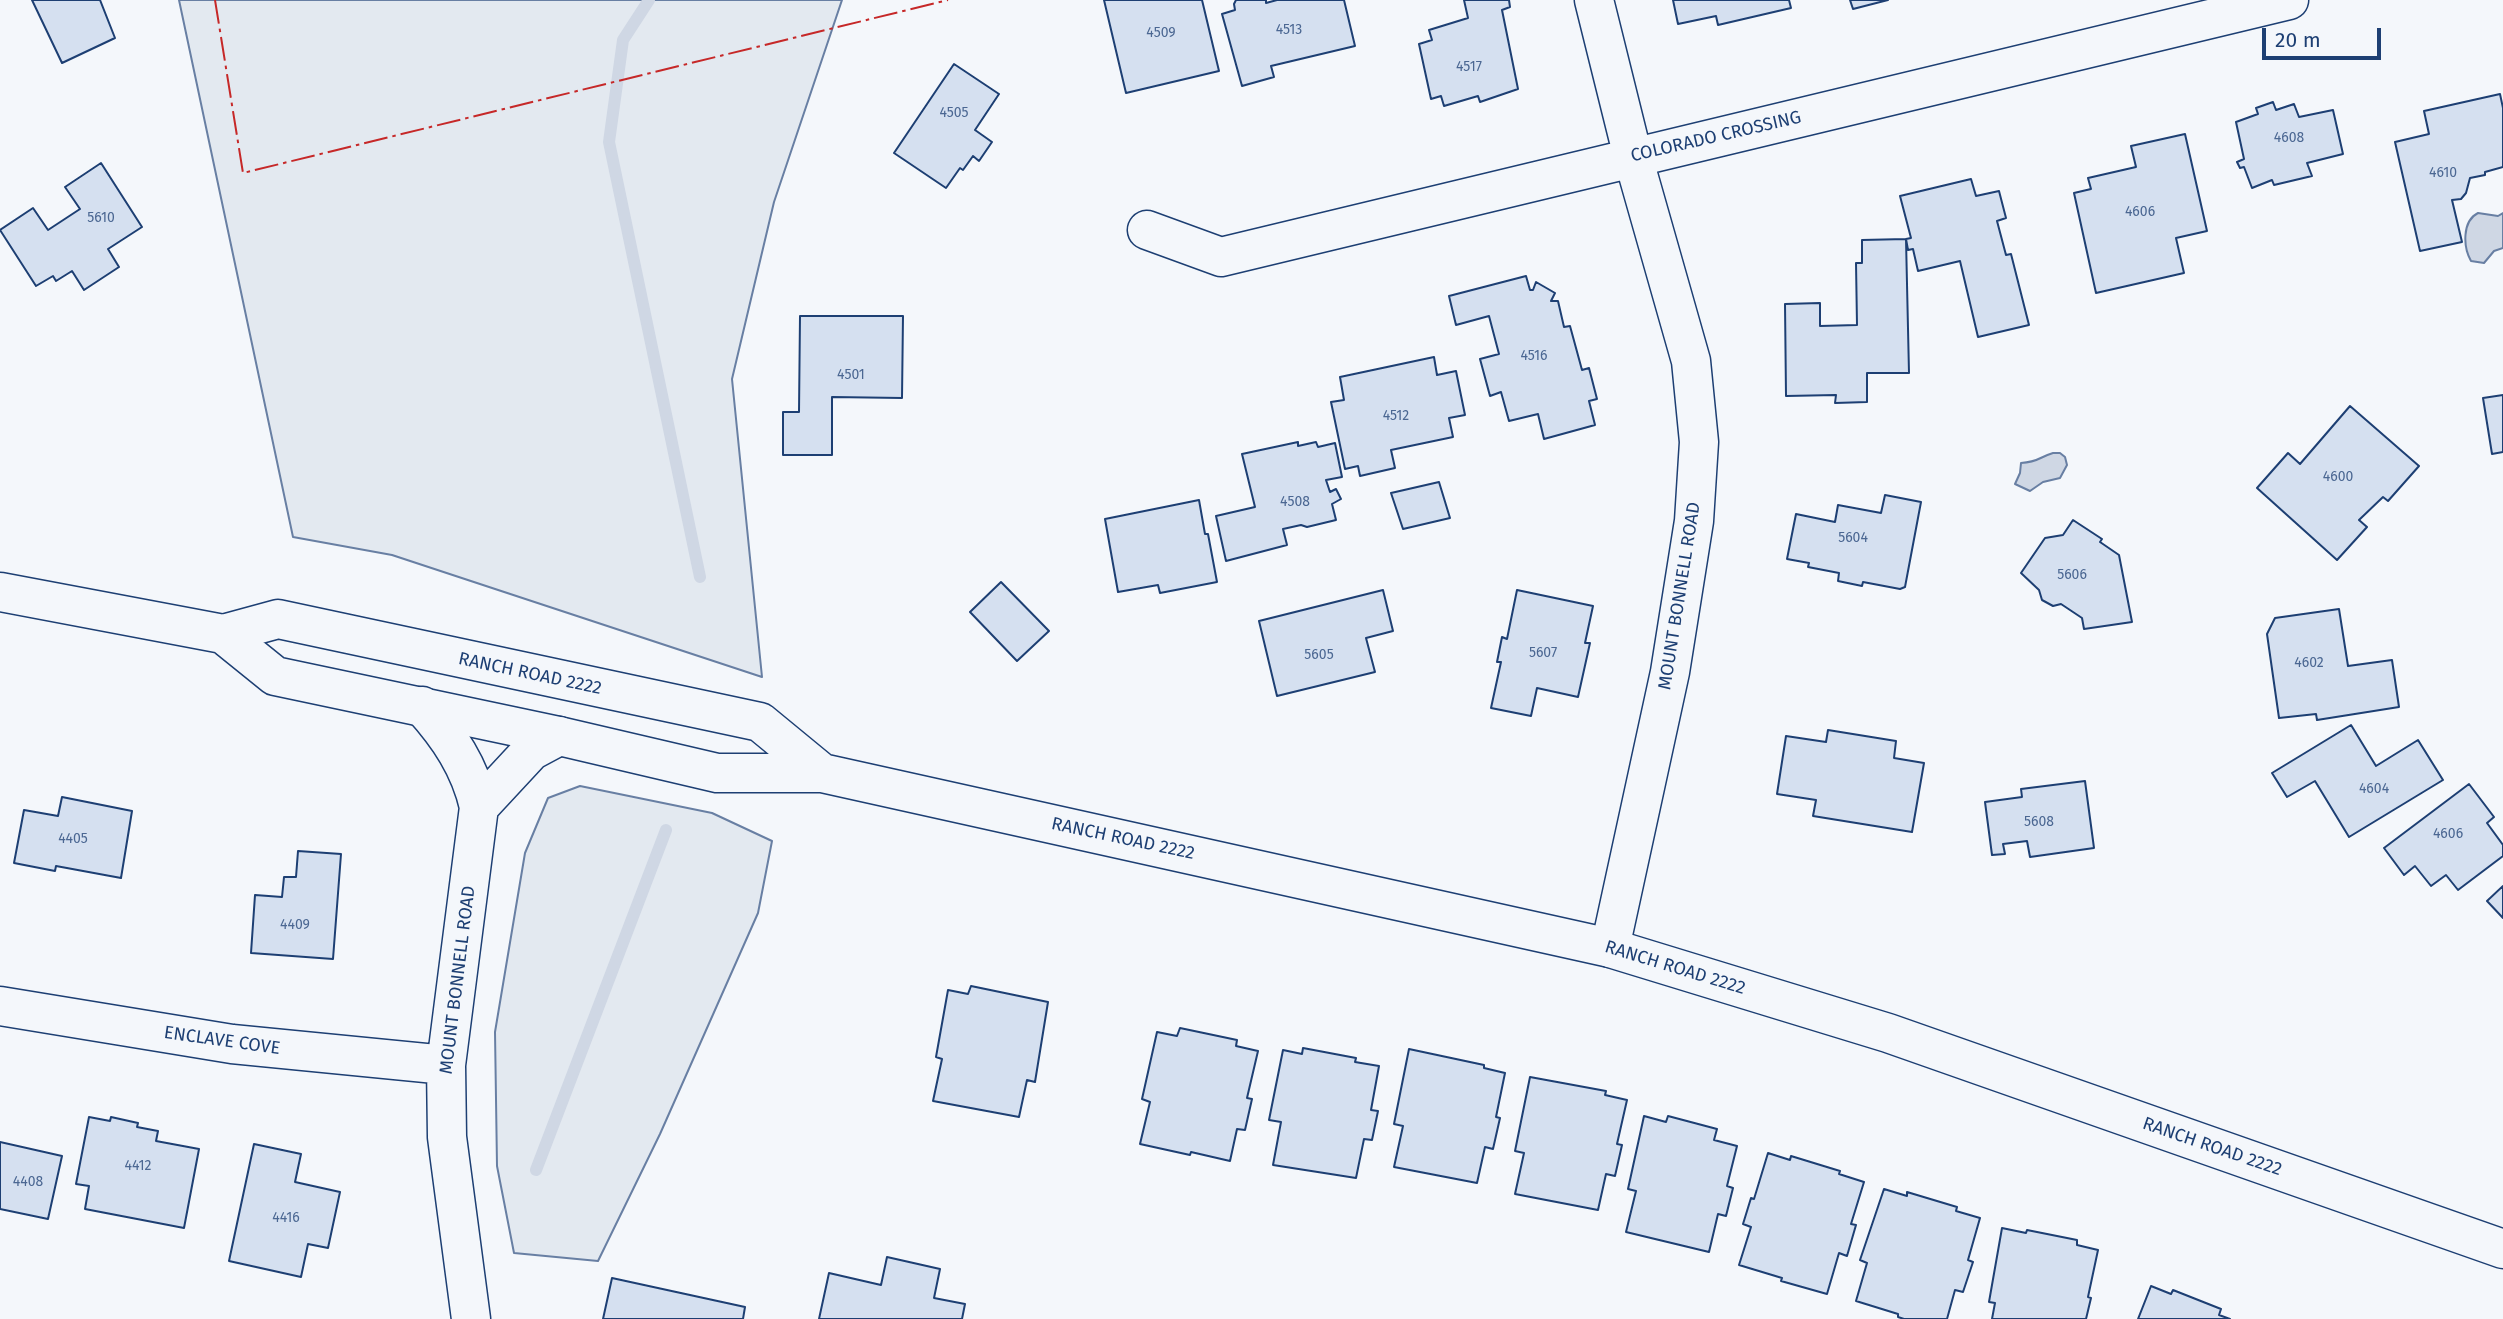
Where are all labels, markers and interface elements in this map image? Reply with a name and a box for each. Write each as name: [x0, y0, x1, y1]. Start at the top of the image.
scale bar: [2265, 14, 2384, 58]
house number: 4513: [1276, 22, 1302, 38]
house number: 4509: [1146, 25, 1176, 41]
text: 20 m: [2275, 27, 2321, 53]
house number: 4517: [1456, 59, 1482, 75]
house number: 4505: [939, 105, 969, 121]
street label: COLORADO CROSSING: [1629, 107, 1803, 167]
house number: 4608: [2274, 130, 2304, 146]
house number: 4610: [2429, 165, 2457, 181]
house number: 4606: [2125, 204, 2155, 220]
house number: 5610: [87, 210, 115, 226]
house number: 4516: [1520, 348, 1548, 364]
house number: 4501: [837, 367, 865, 383]
house number: 4512: [1383, 408, 1409, 424]
house number: 4600: [2323, 469, 2353, 485]
house number: 4508: [1280, 494, 1310, 510]
street label: MOUNT BONNELL ROAD: [1654, 501, 1706, 691]
house number: 5604: [1838, 530, 1868, 546]
house number: 5606: [2057, 567, 2087, 583]
house number: 5607: [1529, 645, 1557, 661]
house number: 5605: [1304, 647, 1334, 663]
street label: RANCH ROAD 2222: [456, 648, 604, 700]
house number: 4602: [2294, 655, 2324, 671]
house number: 4604: [2359, 781, 2389, 797]
street label: RANCH ROAD 2222: [1049, 813, 1197, 865]
house number: 5608: [2024, 814, 2054, 830]
house number: 4606: [2433, 826, 2463, 842]
house number: 4405: [58, 831, 88, 847]
street label: MOUNT BONNELL ROAD: [436, 884, 480, 1076]
house number: 4409: [280, 917, 310, 933]
street label: RANCH ROAD 2222: [1602, 936, 1748, 1000]
street label: ENCLAVE COVE: [162, 1022, 282, 1060]
street label: RANCH ROAD 2222: [2140, 1113, 2284, 1181]
house number: 4412: [124, 1158, 152, 1174]
house number: 4408: [13, 1174, 43, 1190]
house number: 4416: [272, 1210, 300, 1226]

